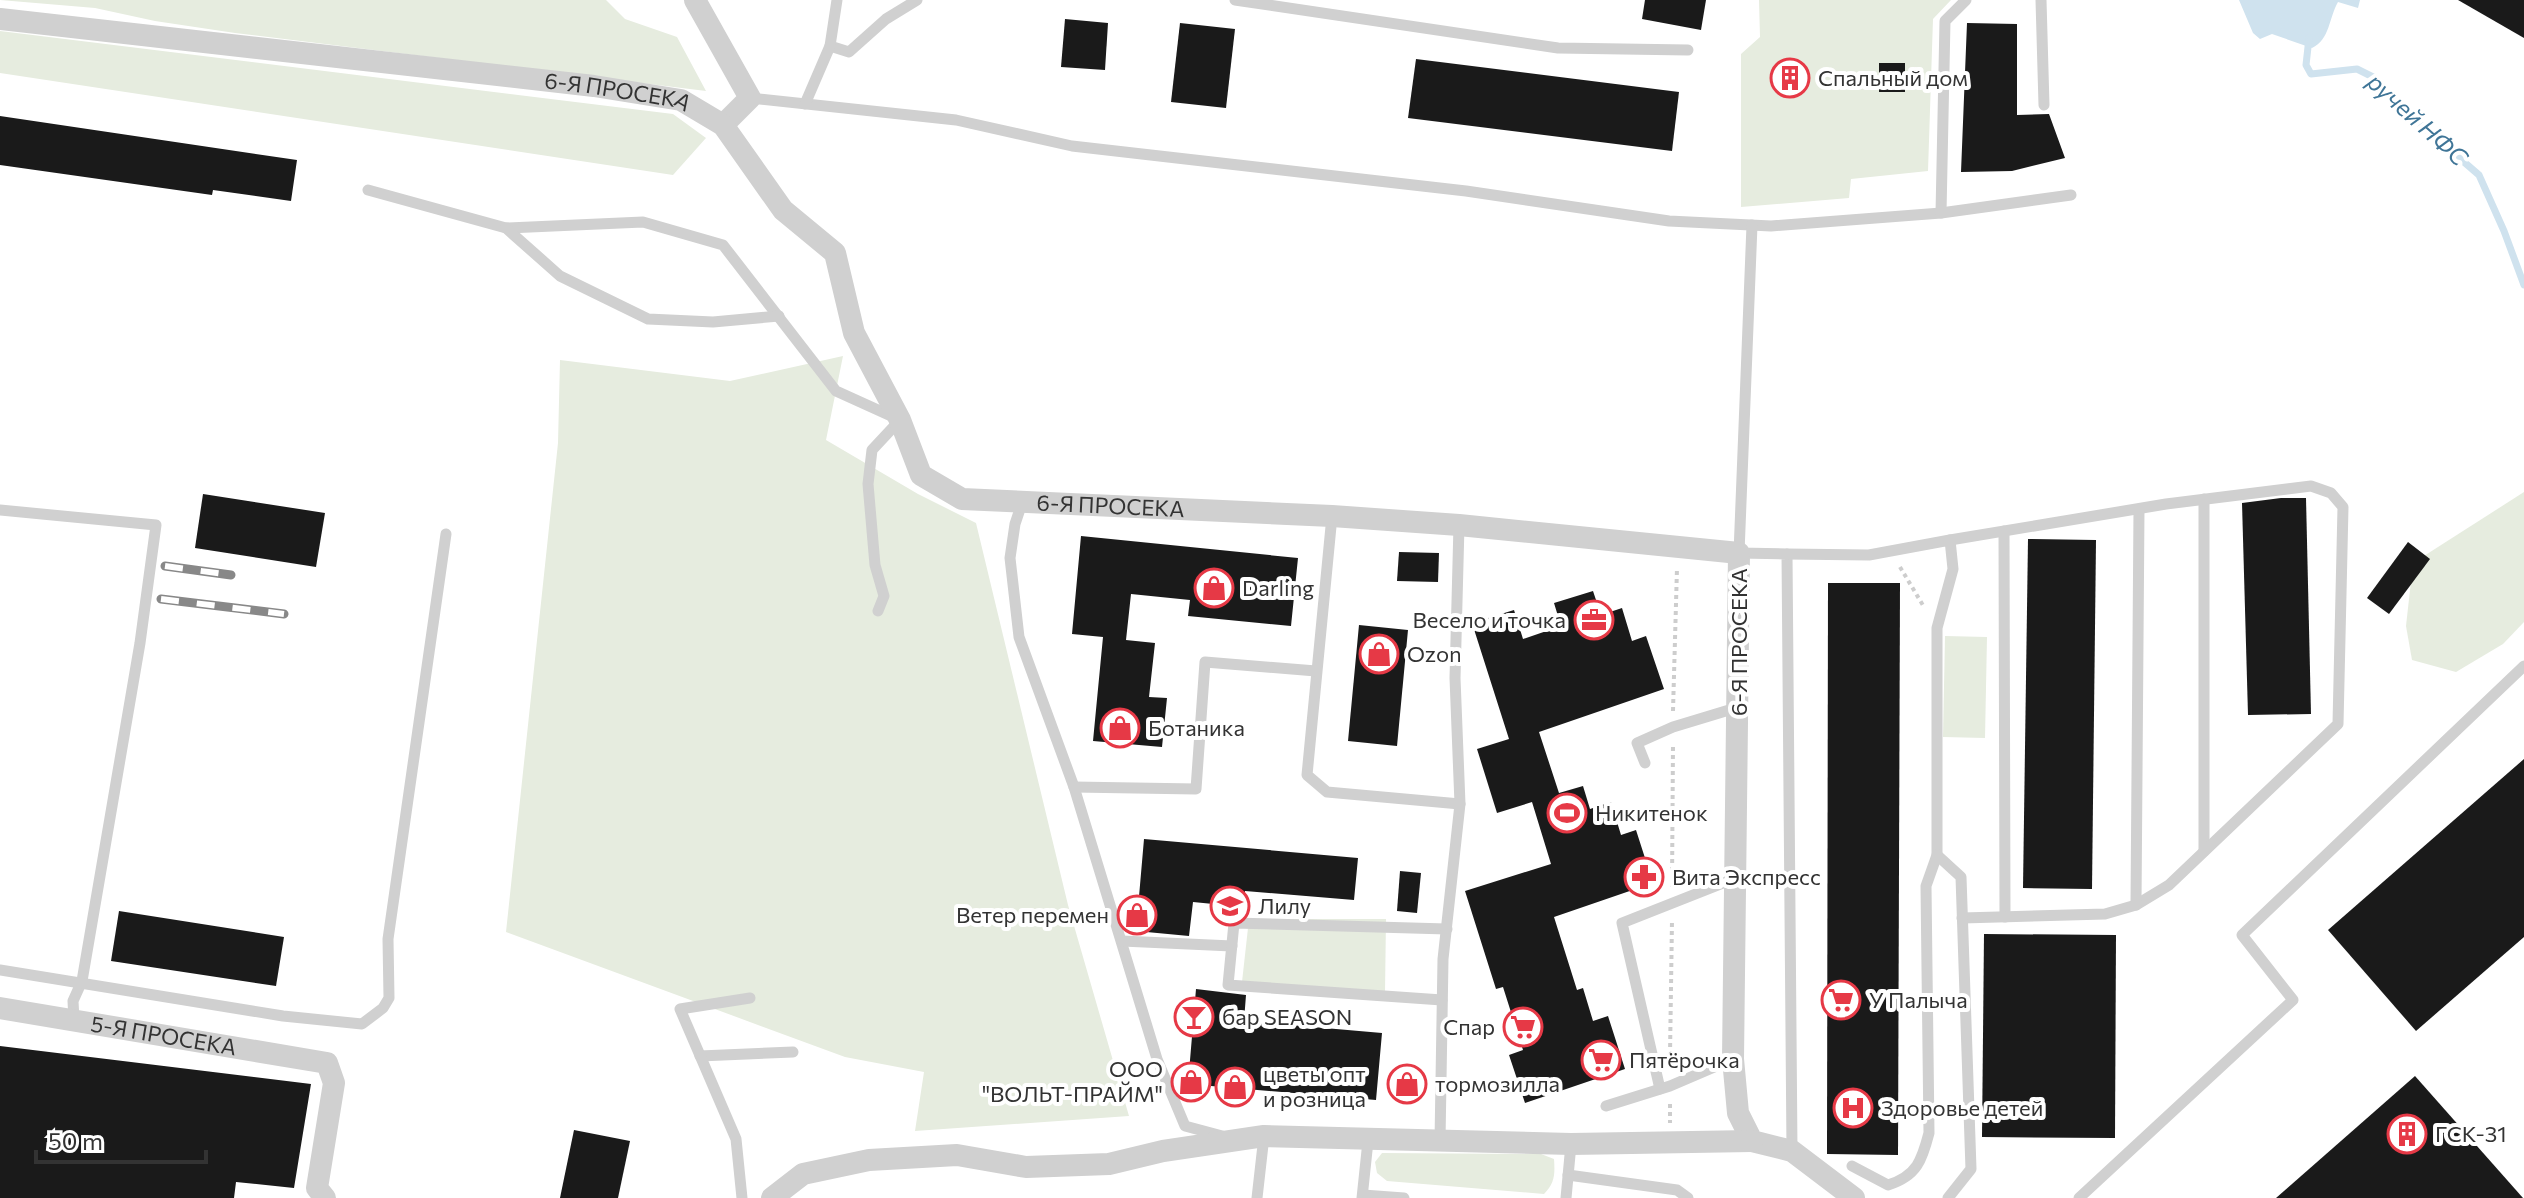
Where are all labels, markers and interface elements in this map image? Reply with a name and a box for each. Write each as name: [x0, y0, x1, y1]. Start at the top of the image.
building icon: Спальный дом: [1769, 57, 1811, 99]
place label: Спальный дом: [1818, 64, 1968, 91]
water label: ручей НФС: [2361, 66, 2475, 172]
street label: 6-Я ПРОСЕКА: [543, 67, 697, 116]
street label: 6-Я ПРОСЕКА: [1036, 488, 1185, 522]
shop icon: Darling: [1193, 567, 1235, 609]
street label: 6-Я ПРОСЕКА: [1725, 568, 1752, 716]
place label: Darling: [1242, 574, 1314, 601]
office icon: Весело и точка: [1573, 599, 1615, 641]
place label: Весело и точка: [1413, 606, 1566, 633]
shop icon: Ozon: [1358, 633, 1400, 675]
place label: Ozon: [1407, 640, 1462, 667]
shop icon: Ботаника: [1099, 707, 1141, 749]
place label: Ботаника: [1148, 714, 1245, 741]
sports icon: Никитенок: [1546, 792, 1588, 834]
place label: Никитенок: [1595, 799, 1708, 826]
pharmacy icon: Вита Экспресс: [1623, 856, 1665, 898]
place label: Вита Экспресс: [1672, 863, 1821, 890]
school or university icon: Лилу: [1209, 885, 1251, 927]
place label: Лилу: [1258, 892, 1311, 919]
shop icon: Ветер перемен: [1116, 894, 1158, 936]
place label: Ветер перемен: [956, 901, 1109, 928]
supermarket icon: У Палыча: [1820, 979, 1862, 1021]
place label: У Палыча: [1869, 986, 1968, 1013]
bar icon: бар SEASON: [1173, 996, 1215, 1038]
place label: бар SEASON: [1222, 1003, 1352, 1030]
supermarket icon: Спар: [1502, 1006, 1544, 1048]
street label: 5-Я ПРОСЕКА: [89, 1010, 239, 1061]
place label: Спар: [1443, 1013, 1495, 1040]
supermarket icon: Пятёрочка: [1580, 1039, 1622, 1081]
place label: Пятёрочка: [1629, 1046, 1740, 1073]
place label: ООО "ВОЛЬТ-ПРАЙМ": [982, 1055, 1163, 1107]
place label: цветы опт и розница: [1263, 1060, 1366, 1112]
shop icon: ООО "ВОЛЬТ-ПРАЙМ": [1170, 1061, 1212, 1103]
shop icon: тормозилла: [1386, 1063, 1428, 1105]
shop icon: цветы опт и розница: [1214, 1066, 1256, 1108]
place label: тормозилла: [1435, 1070, 1560, 1097]
hospital icon: Здоровье детей: [1832, 1087, 1874, 1129]
place label: Здоровье детей: [1881, 1094, 2043, 1121]
building icon: ГСК-31: [2386, 1113, 2428, 1155]
scale bar: [36, 1114, 206, 1164]
place label: ГСК-31: [2435, 1120, 2507, 1147]
text: 50 m: [48, 1126, 103, 1155]

